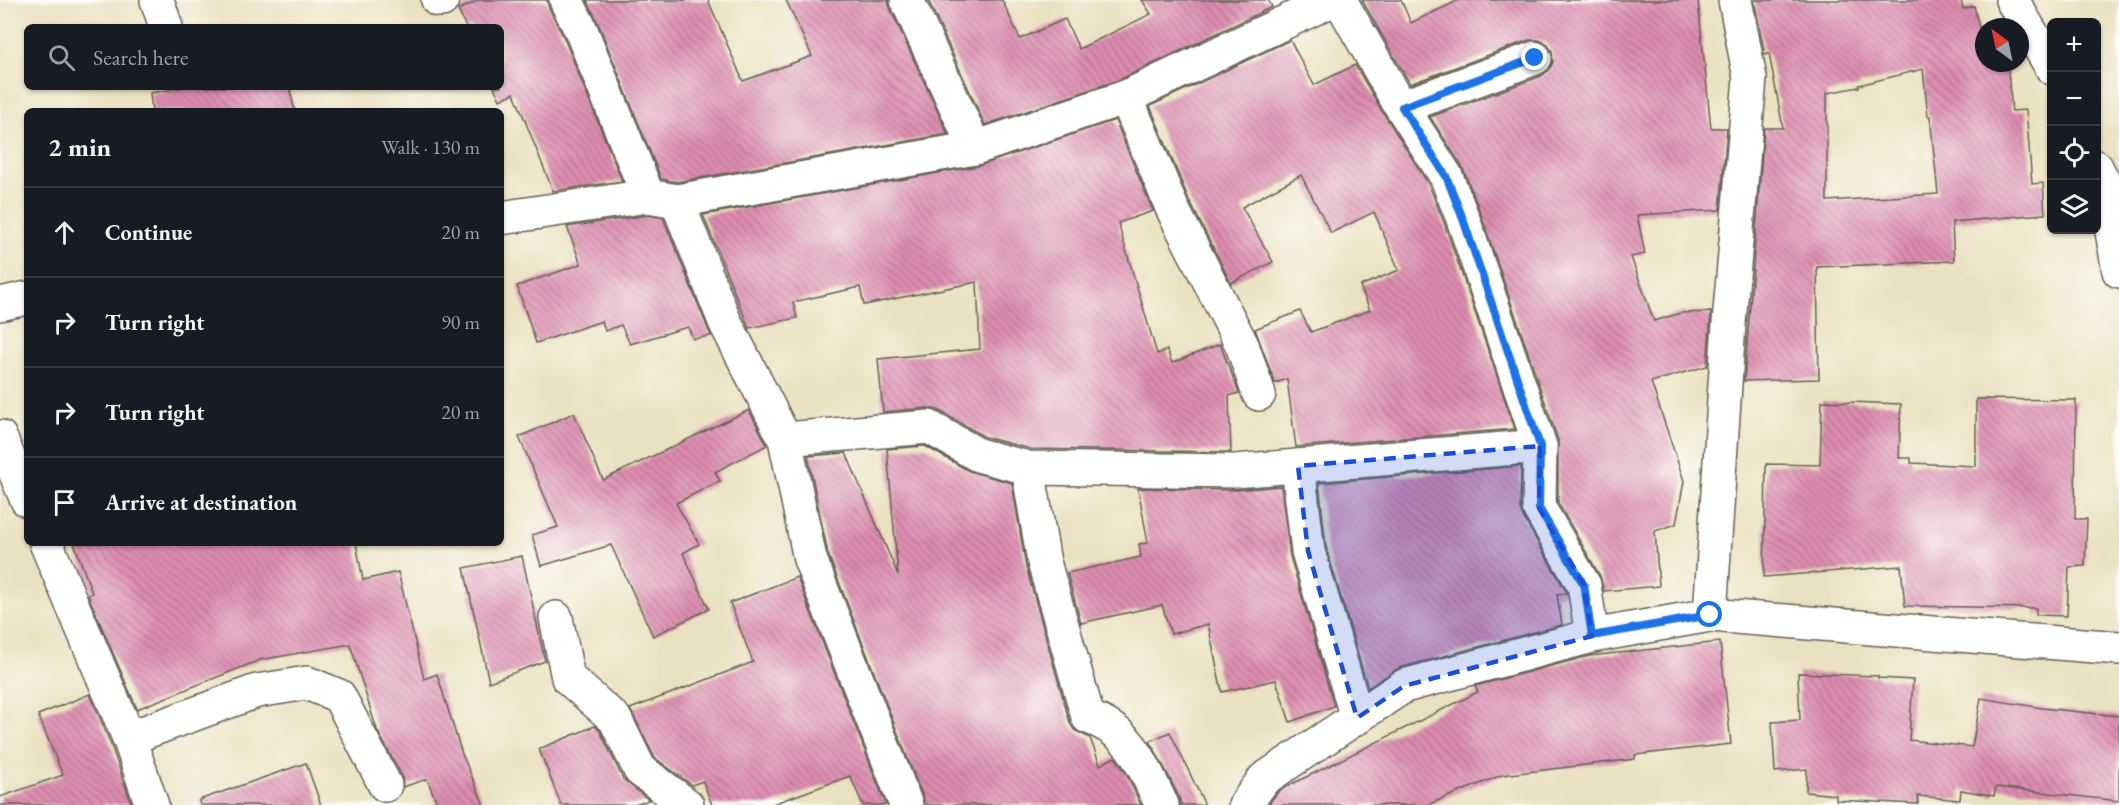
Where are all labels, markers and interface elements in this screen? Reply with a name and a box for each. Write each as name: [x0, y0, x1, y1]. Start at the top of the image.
north arrow: [1975, 18, 2029, 72]
map controls: [2047, 18, 2101, 234]
button: +: [2047, 18, 2101, 72]
search box: [24, 24, 504, 90]
icon: search: [45, 41, 78, 74]
text: Search here: [93, 43, 188, 72]
route end: [1521, 44, 1547, 70]
button: −: [2047, 72, 2101, 126]
button: locate: [2047, 126, 2101, 180]
text: 2 min: [48, 130, 111, 164]
text: Walk · 130 m: [381, 134, 480, 160]
button: layers: [2047, 180, 2101, 234]
icon: ahead: [48, 216, 81, 249]
text: Continue: [105, 218, 192, 247]
text: 20 m: [441, 219, 480, 245]
icon: right: [48, 306, 81, 339]
text: Turn right: [105, 308, 204, 337]
text: 90 m: [441, 309, 480, 335]
icon: right: [48, 396, 81, 429]
text: Turn right: [105, 398, 204, 427]
text: 20 m: [441, 399, 480, 425]
icon: arrive: [48, 486, 81, 519]
text: Arrive at destination: [105, 488, 297, 517]
route start: [1696, 601, 1722, 627]

